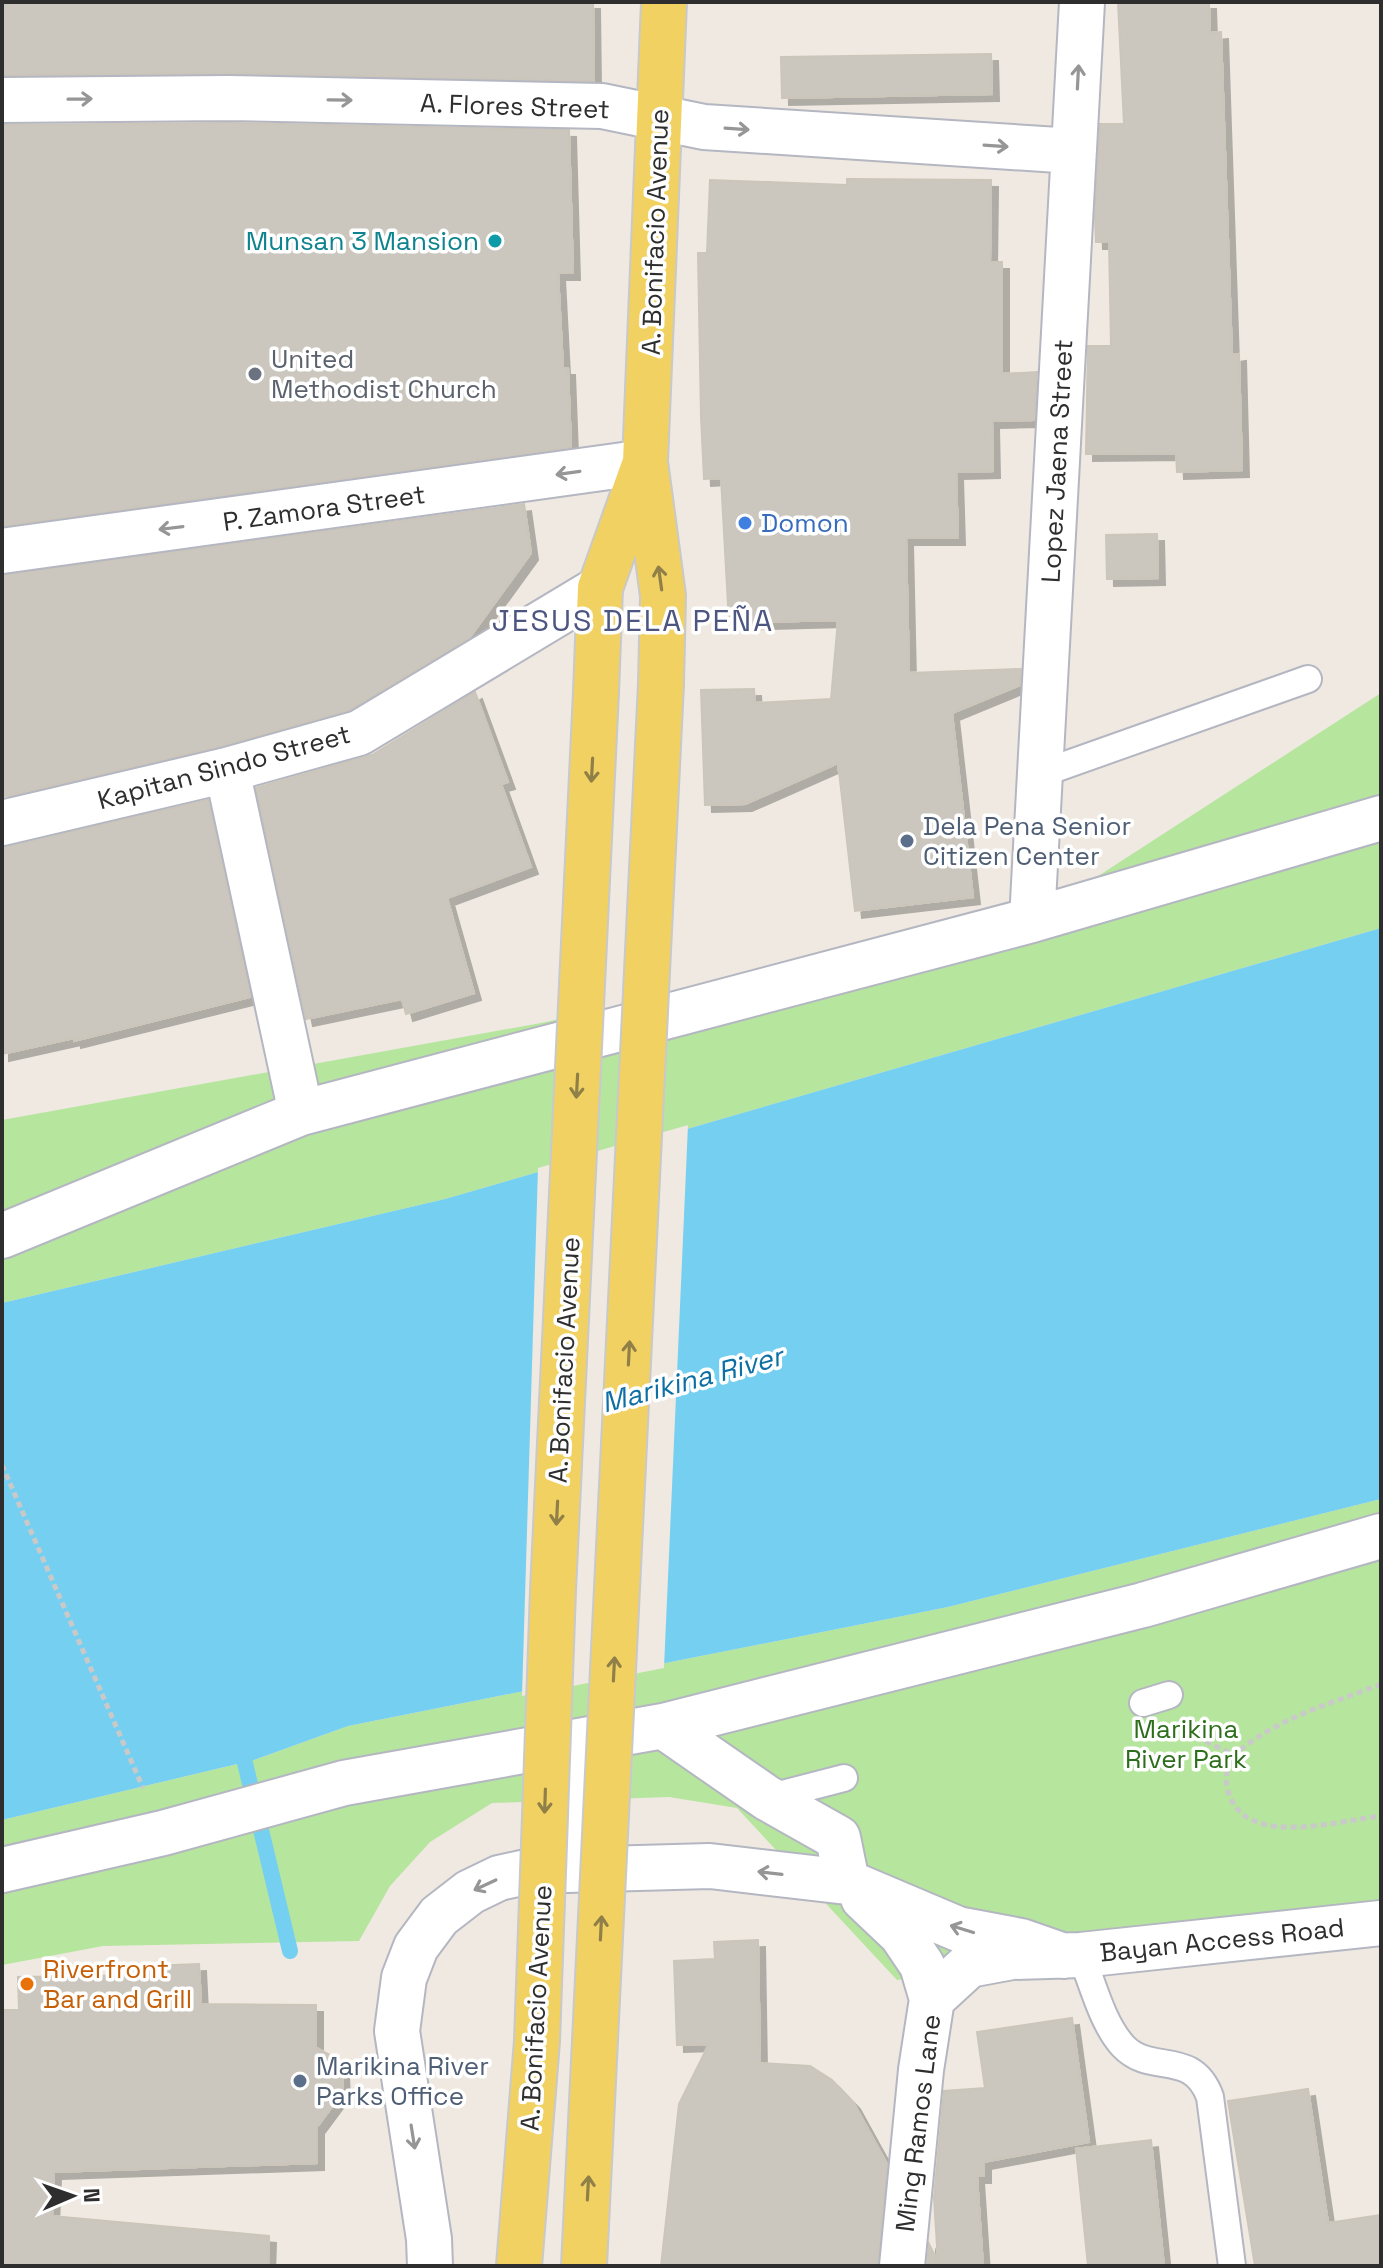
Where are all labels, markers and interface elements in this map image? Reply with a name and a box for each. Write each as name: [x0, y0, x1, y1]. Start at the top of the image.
one-way arrow: [1070, 64, 1085, 91]
street label: A. Flores Street: [420, 86, 610, 126]
one-way arrow: [66, 92, 93, 107]
one-way arrow: [326, 93, 353, 108]
street label: A. Bonifacio Avenue: [634, 108, 676, 356]
one-way arrow: [723, 122, 750, 137]
one-way arrow: [982, 139, 1009, 154]
place label: Munsan 3 Mansion: [246, 224, 479, 258]
marker: Munsan 3 Mansion: [486, 232, 504, 250]
street label: Lopez Jaena Street: [1034, 338, 1080, 584]
place label: United Methodist Church: [271, 342, 497, 406]
marker: United Methodist Church: [246, 365, 264, 383]
one-way arrow: [556, 466, 581, 481]
street label: P. Zamora Street: [221, 477, 427, 539]
place label: Domon: [761, 506, 849, 540]
marker: Domon: [736, 514, 754, 532]
one-way arrow: [159, 521, 185, 536]
one-way arrow: [652, 566, 667, 591]
district label: JESUS DELA PEÑA: [492, 601, 774, 640]
street label: Kapitan Sindo Street: [94, 717, 354, 817]
one-way arrow: [584, 756, 599, 783]
place label: Dela Pena Senior Citizen Center: [923, 809, 1131, 873]
marker: Dela Pena Senior Citizen Center: [898, 832, 916, 850]
one-way arrow: [569, 1072, 584, 1099]
street label: A. Bonifacio Avenue: [541, 1236, 587, 1484]
water label: Marikina River: [597, 1337, 790, 1420]
one-way arrow: [622, 1340, 637, 1367]
one-way arrow: [549, 1499, 564, 1526]
one-way arrow: [607, 1656, 622, 1683]
park label: Marikina River Park: [1125, 1712, 1247, 1776]
one-way arrow: [538, 1787, 553, 1814]
one-way arrow: [757, 1865, 784, 1880]
one-way arrow: [473, 1878, 497, 1893]
street label: A. Bonifacio Avenue: [513, 1884, 559, 2132]
street label: Bayan Access Road: [1098, 1910, 1346, 1970]
one-way arrow: [594, 1915, 609, 1942]
one-way arrow: [949, 1921, 975, 1936]
place label: Riverfront Bar and Grill: [43, 1952, 192, 2016]
marker: Riverfront Bar and Grill: [18, 1975, 36, 1993]
street label: Ming Ramos Lane: [888, 2012, 948, 2234]
place label: Marikina River Parks Office: [316, 2049, 489, 2113]
marker: Marikina River Parks Office: [291, 2072, 309, 2090]
one-way arrow: [406, 2124, 421, 2149]
north arrow: [32, 2156, 112, 2236]
one-way arrow: [581, 2175, 596, 2202]
text: N: [78, 2187, 106, 2203]

